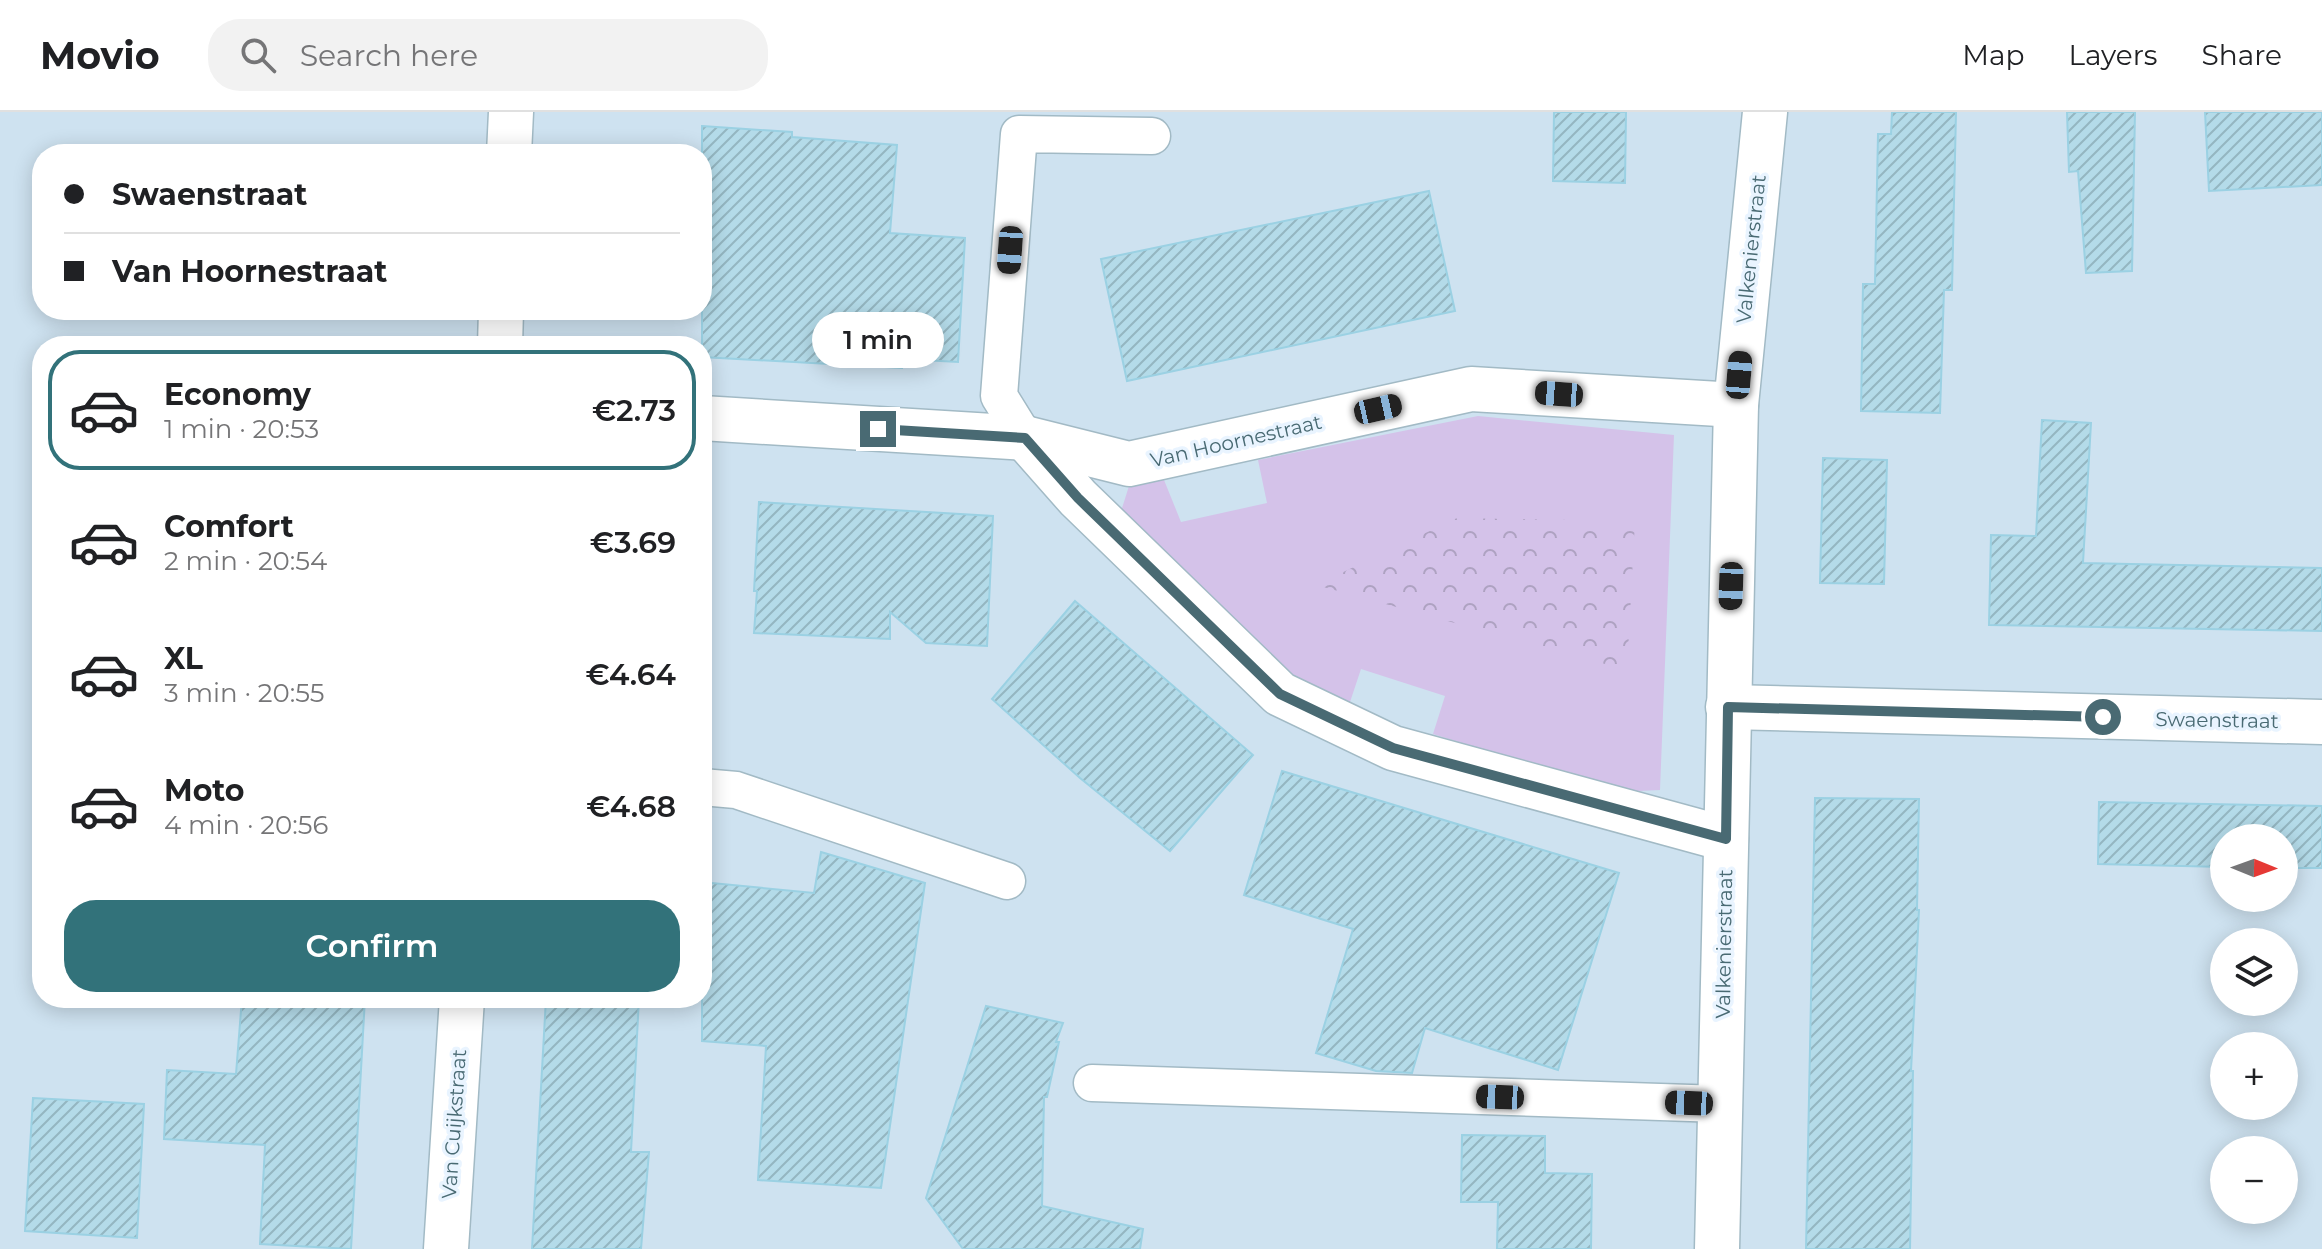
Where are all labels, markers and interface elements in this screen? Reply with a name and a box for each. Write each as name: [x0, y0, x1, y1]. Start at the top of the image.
search box: [208, 19, 768, 91]
text: Movio: [40, 32, 160, 79]
icon: search: [236, 33, 280, 77]
text: Search here: [300, 37, 478, 74]
text: Map: [1962, 38, 2025, 72]
text: Layers: [2069, 38, 2158, 72]
text: Share: [2202, 38, 2282, 72]
street label: Valkenierstraat: [1731, 173, 1771, 325]
text: Swaenstraat: [112, 176, 307, 213]
car: [996, 225, 1024, 275]
text: Van Hoornestraat: [112, 253, 387, 290]
callout: 1 min: [812, 313, 944, 369]
text: 1 min: [843, 324, 913, 356]
car: [1725, 350, 1753, 400]
icon: car: [68, 374, 140, 446]
text: Economy: [164, 376, 311, 413]
car: [1534, 380, 1584, 408]
text: €2.73: [592, 392, 676, 429]
car: [1352, 392, 1404, 426]
street label: Van Hoornestraat: [1148, 410, 1324, 472]
route end: [860, 411, 896, 447]
text: 1 min · 20:53: [164, 413, 319, 445]
icon: car: [68, 506, 140, 578]
text: Comfort: [164, 508, 294, 545]
text: €3.69: [590, 524, 676, 561]
text: 2 min · 20:54: [164, 545, 327, 577]
car: [1718, 562, 1744, 610]
icon: car: [68, 638, 140, 710]
text: XL: [164, 640, 203, 677]
text: €4.64: [585, 656, 676, 693]
text: 3 min · 20:55: [164, 677, 325, 709]
route start: [2085, 699, 2121, 735]
street label: Swaenstraat: [2155, 707, 2279, 733]
icon: car: [68, 770, 140, 842]
text: Moto: [164, 772, 245, 809]
text: €4.68: [586, 788, 676, 825]
text: 4 min · 20:56: [164, 809, 328, 841]
north arrow: [2210, 824, 2298, 912]
map controls: [2210, 824, 2298, 1224]
street label: Valkenierstraat: [1711, 869, 1737, 1019]
button: Confirm: [64, 900, 680, 992]
button: layers: [2210, 928, 2298, 1016]
button: +: [2210, 1032, 2298, 1120]
street label: Van Cuijkstraat: [437, 1048, 471, 1200]
car: [1476, 1084, 1524, 1110]
car: [1665, 1090, 1713, 1116]
button: −: [2210, 1136, 2298, 1224]

